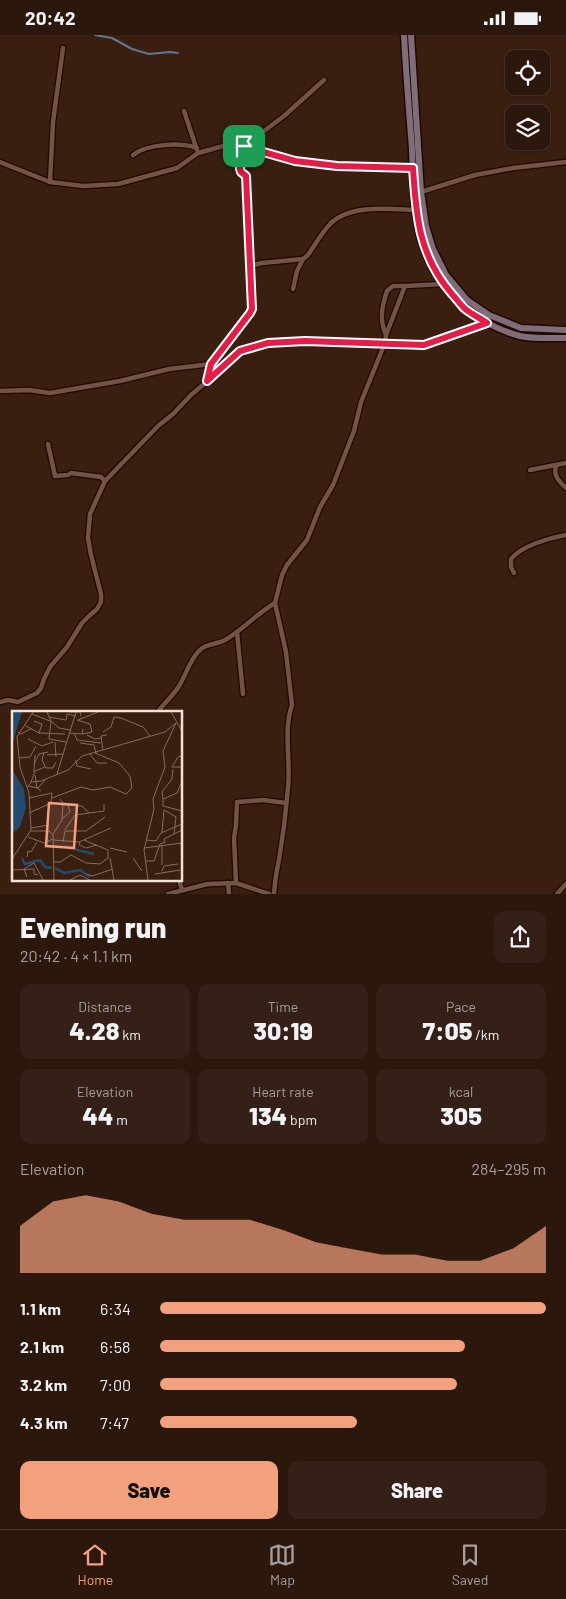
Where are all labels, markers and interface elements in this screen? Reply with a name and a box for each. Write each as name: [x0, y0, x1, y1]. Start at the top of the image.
text: 20:42: [25, 6, 76, 29]
map controls: [505, 50, 550, 150]
button: locate: [505, 50, 550, 95]
button: layers: [505, 105, 550, 150]
pin: [223, 125, 265, 167]
icon: arrive: [230, 132, 258, 160]
inset map: [12, 711, 182, 881]
text: Evening run: [20, 910, 166, 944]
button: share: [494, 911, 546, 963]
text: 20:42 · 4 × 1.1 km: [20, 946, 132, 965]
text: Distance: [78, 998, 132, 1015]
text: Time: [268, 998, 298, 1015]
text: Pace: [446, 998, 476, 1015]
text: 4.28: [69, 1015, 119, 1045]
text: 30:19: [253, 1015, 313, 1045]
text: 7:05: [423, 1015, 472, 1045]
text: km: [119, 1026, 141, 1043]
text: /km: [472, 1026, 499, 1043]
text: Elevation: [77, 1083, 133, 1100]
text: Heart rate: [252, 1083, 314, 1100]
text: kcal: [449, 1083, 473, 1100]
text: 44: [82, 1100, 113, 1130]
text: 134: [249, 1100, 287, 1130]
text: 305: [440, 1100, 482, 1130]
text: m: [113, 1111, 128, 1128]
text: bpm: [287, 1111, 317, 1128]
text: Elevation: [20, 1159, 84, 1178]
text: 284–295 m: [472, 1159, 546, 1178]
text: 1.1 km: [20, 1299, 61, 1318]
text: 6:34: [100, 1299, 131, 1318]
text: 2.1 km: [20, 1337, 64, 1356]
text: 6:58: [100, 1337, 130, 1356]
text: 3.2 km: [20, 1375, 67, 1394]
text: 7:00: [100, 1375, 131, 1394]
text: 4.3 km: [20, 1413, 68, 1432]
text: 7:47: [100, 1413, 129, 1432]
button: Save: [20, 1461, 278, 1519]
button: Share: [288, 1461, 546, 1519]
tab: Home: [78, 1541, 113, 1588]
tab: Map: [268, 1541, 296, 1588]
tab: Saved: [452, 1541, 488, 1588]

